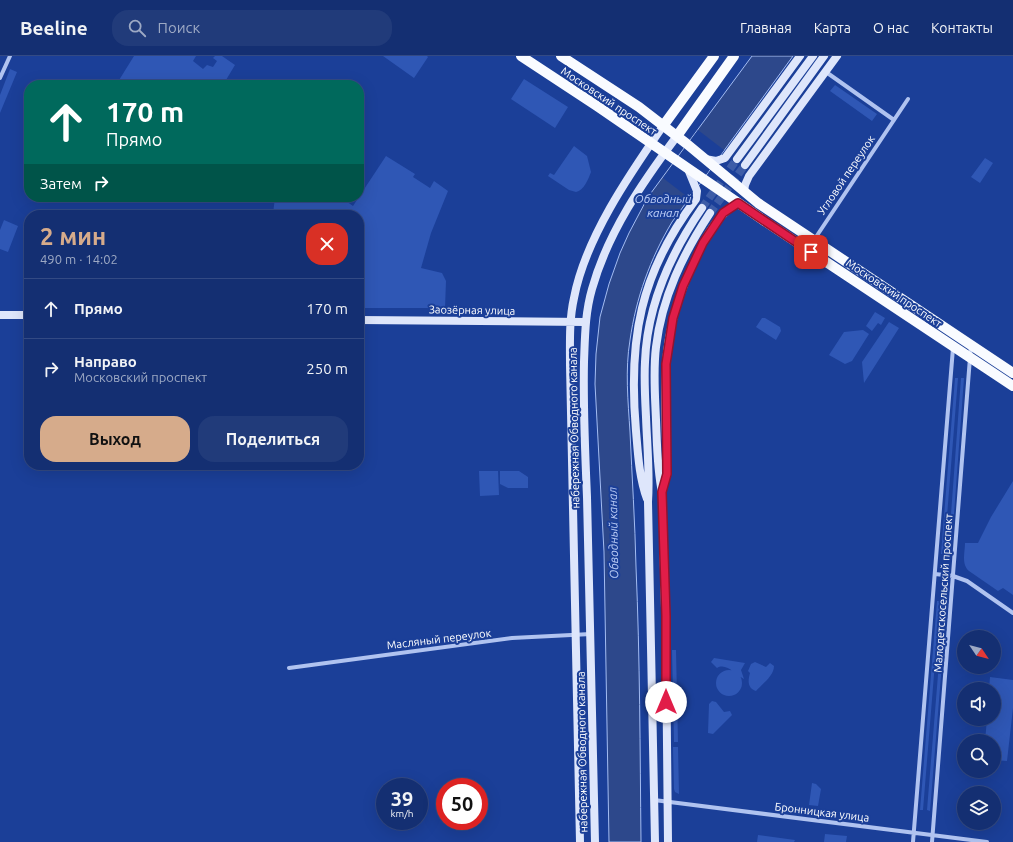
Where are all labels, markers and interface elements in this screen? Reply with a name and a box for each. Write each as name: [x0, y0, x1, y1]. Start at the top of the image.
search box: [112, 10, 392, 46]
text: Beeline: [20, 17, 88, 39]
icon: search: [126, 17, 148, 39]
text: Поиск: [158, 19, 200, 36]
text: Главная: [740, 20, 792, 36]
text: Карта: [814, 20, 851, 36]
text: О нас: [873, 20, 909, 36]
text: Контакты: [931, 20, 993, 36]
street label: Московский проспект: [559, 65, 659, 138]
icon: ahead: [40, 96, 92, 148]
text: 170 m: [106, 96, 184, 127]
text: Прямо: [106, 129, 162, 149]
street label: Угловой переулок: [815, 133, 877, 217]
icon: right: [90, 172, 112, 194]
text: Затем: [40, 175, 82, 192]
water label: Обводный канал: [635, 192, 692, 219]
text: 2 мин: [40, 223, 106, 250]
button: close: [306, 223, 348, 265]
pin: [794, 235, 828, 269]
icon: arrive: [800, 241, 822, 263]
text: 490 m · 14:02: [40, 252, 118, 266]
street label: Московский проспект: [844, 257, 944, 330]
icon: ahead: [40, 298, 62, 320]
text: Прямо: [74, 300, 123, 317]
text: 170 m: [306, 300, 348, 317]
street label: Заозёрная улица: [429, 303, 515, 317]
street label: набережная Обводного канала: [567, 347, 581, 509]
text: Направо: [74, 353, 137, 370]
icon: right: [40, 358, 62, 380]
text: 250 m: [306, 360, 348, 377]
text: Московский проспект: [74, 370, 207, 384]
button: Выход: [40, 416, 190, 462]
button: Поделиться: [198, 416, 348, 462]
water label: Обводный канал: [606, 487, 620, 579]
street label: Малодетскосельский проспект: [931, 513, 955, 673]
street label: Масляный переулок: [386, 627, 492, 651]
north arrow: [957, 630, 1001, 674]
map controls: [957, 630, 1001, 830]
street label: набережная Обводного канала: [575, 671, 589, 833]
position arrow: [645, 681, 687, 723]
button: sound: [957, 682, 1001, 726]
button: search: [957, 734, 1001, 778]
speed limit sign: 50: [436, 778, 488, 830]
button: layers: [957, 786, 1001, 830]
text: 39: [391, 787, 413, 810]
street label: Бронницкая улица: [774, 800, 870, 824]
text: km/h: [390, 808, 414, 819]

